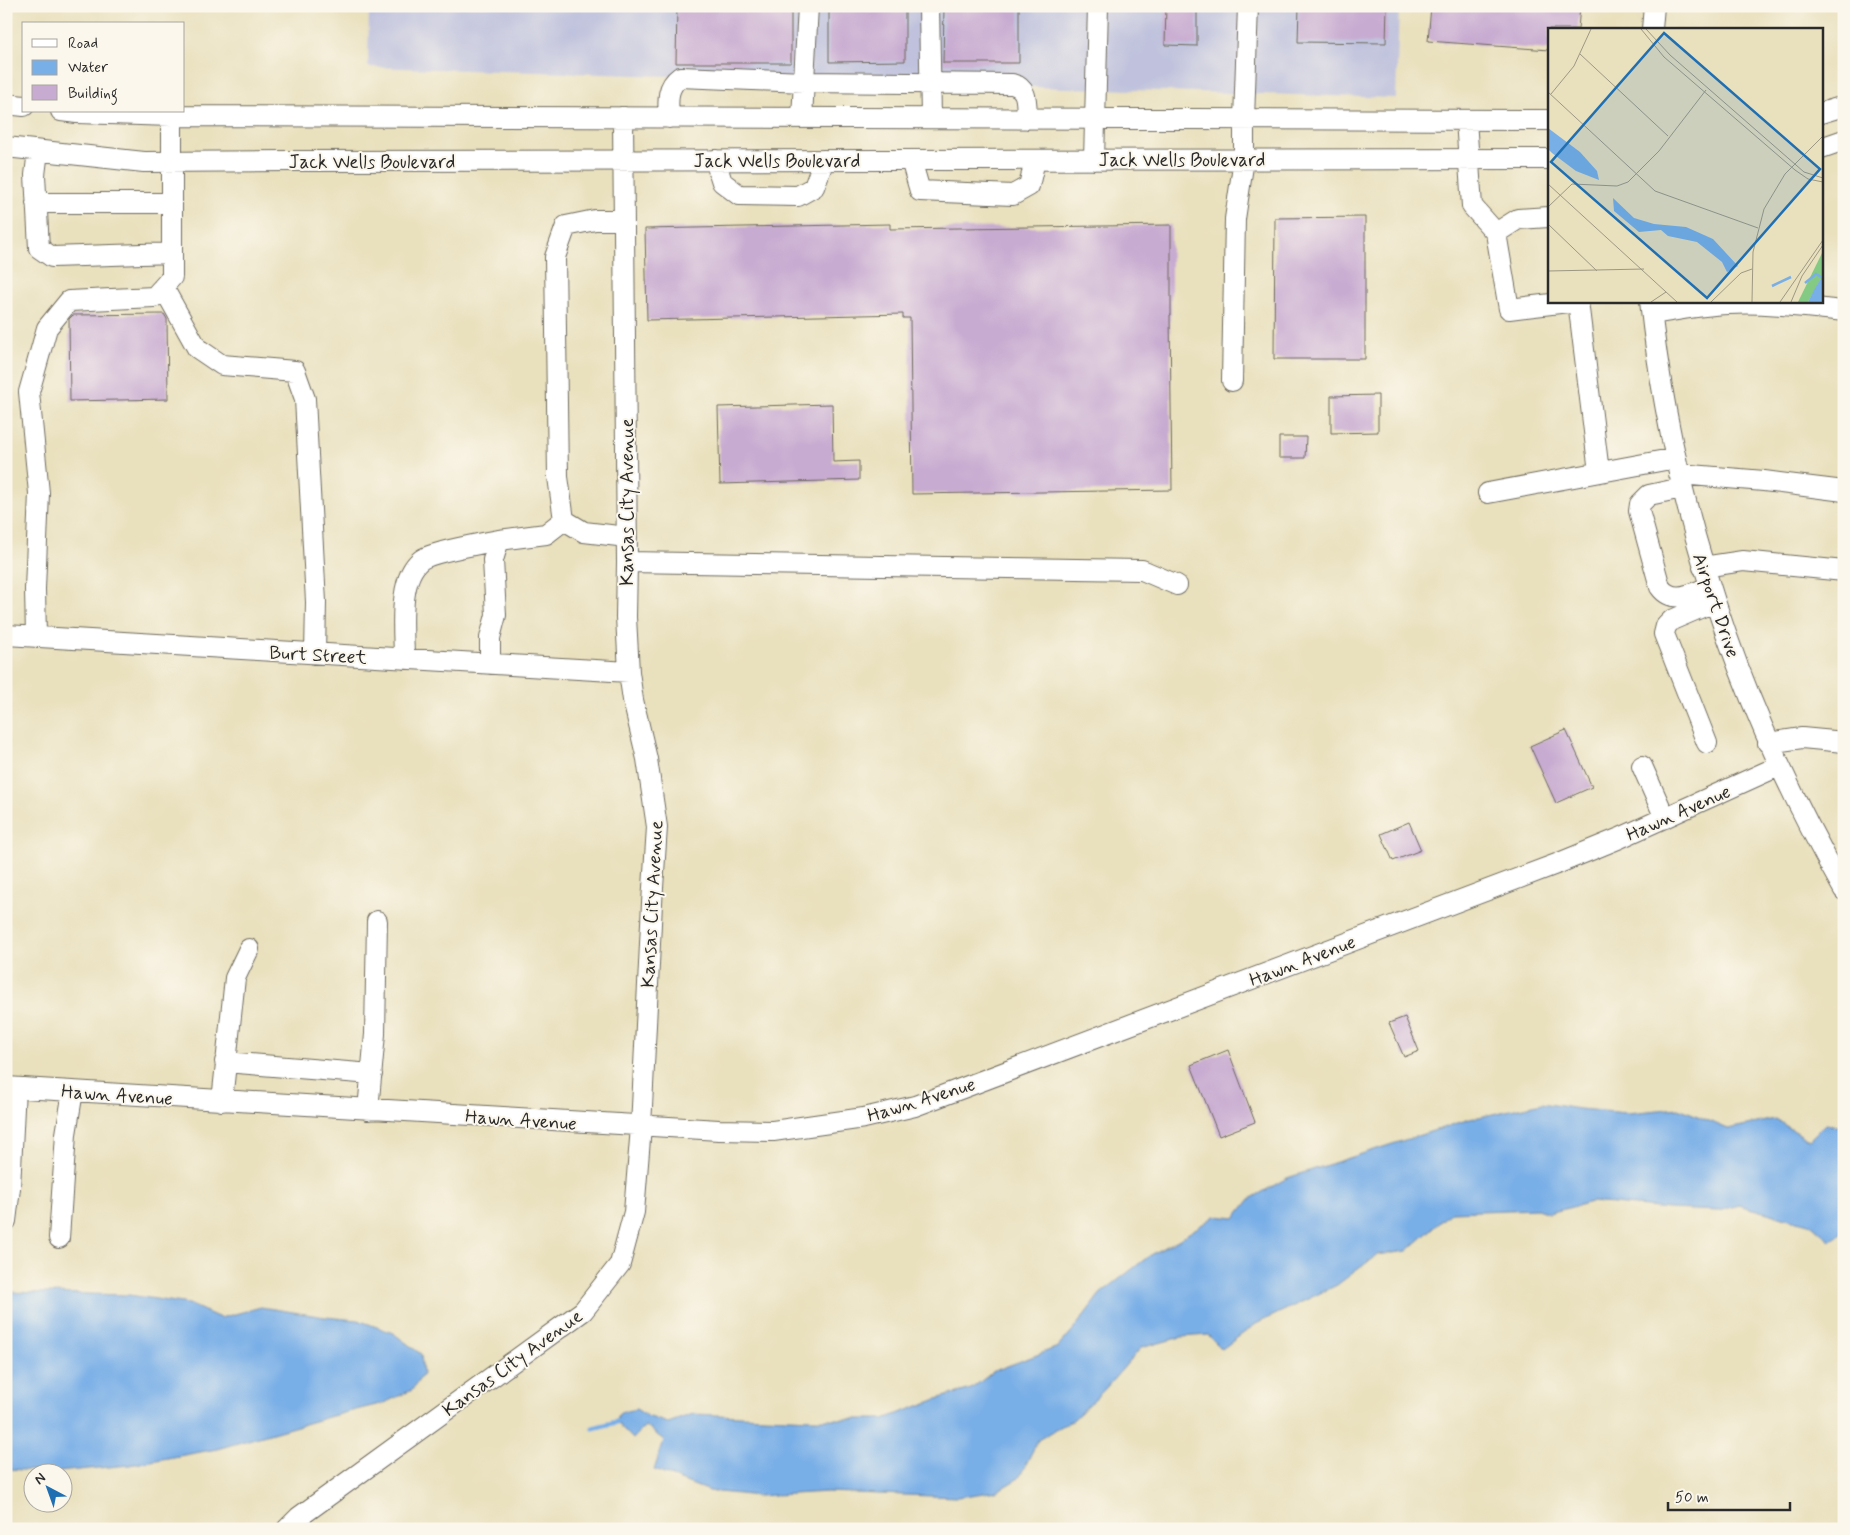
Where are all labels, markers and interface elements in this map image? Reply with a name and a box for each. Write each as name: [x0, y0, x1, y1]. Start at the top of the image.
legend: [22, 22, 185, 112]
inset map: [1548, 28, 1822, 302]
text: Road: [68, 34, 98, 54]
text: Water: [68, 58, 108, 78]
text: Building: [68, 84, 118, 105]
street label: Jack Wells Boulevard: [1099, 148, 1265, 173]
street label: Jack Wells Boulevard: [694, 149, 860, 174]
street label: Jack Wells Boulevard: [289, 150, 455, 175]
street label: Kansas City Avenue: [615, 418, 641, 586]
street label: Airport Drive: [1686, 550, 1745, 661]
street label: Burt Street: [269, 640, 367, 671]
street label: Hawn Avenue: [1622, 779, 1735, 848]
street label: Kansas City Avenue: [636, 820, 670, 988]
street label: Hawn Avenue: [1246, 930, 1359, 993]
street label: Hawn Avenue: [864, 1072, 979, 1129]
street label: Hawn Avenue: [60, 1079, 174, 1112]
street label: Hawn Avenue: [464, 1104, 578, 1137]
street label: Kansas City Avenue: [438, 1304, 589, 1423]
north arrow: [22, 1462, 72, 1512]
text: N: [31, 1469, 50, 1489]
scale bar: [1668, 1480, 1790, 1512]
text: 50 m: [1675, 1488, 1709, 1508]

